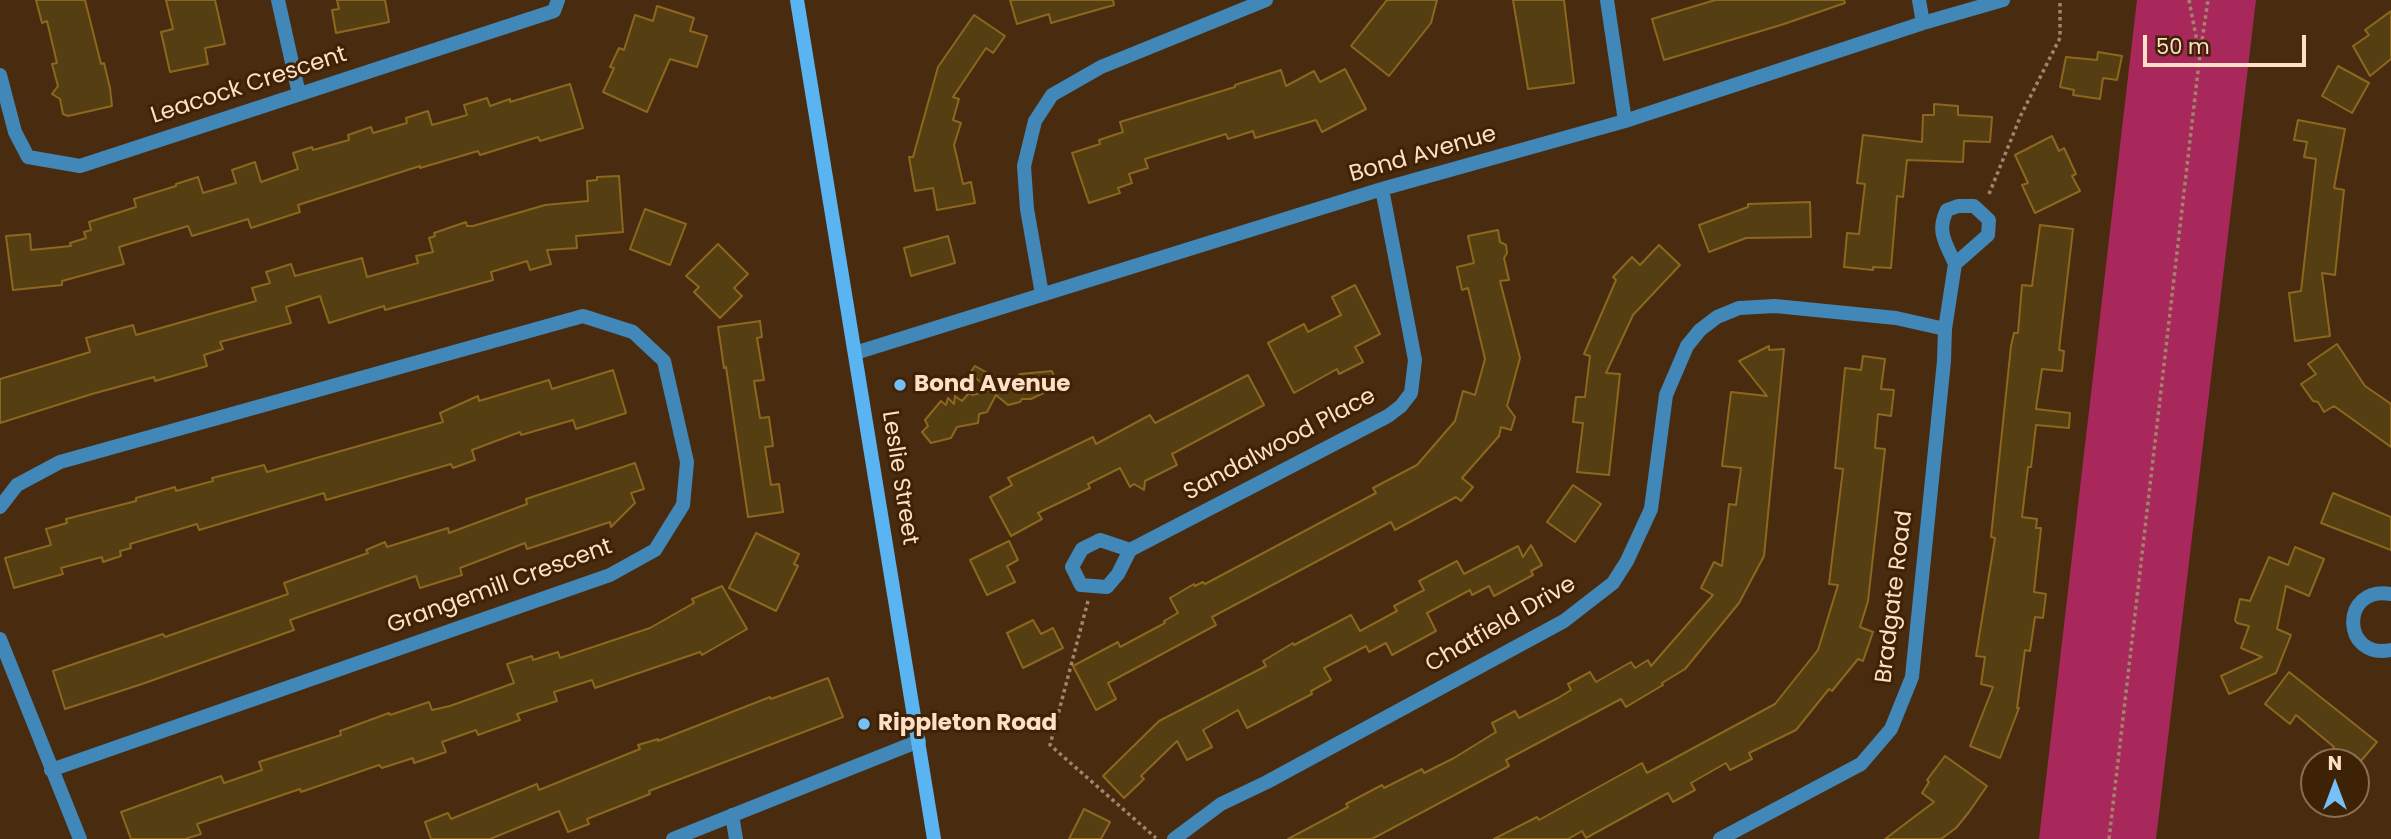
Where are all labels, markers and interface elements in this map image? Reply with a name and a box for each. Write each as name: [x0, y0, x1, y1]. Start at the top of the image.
scale bar: [2146, 21, 2309, 65]
text: 50 m: [2156, 32, 2210, 61]
street label: Leacock Crescent: [148, 41, 350, 131]
street label: Bond Avenue: [1346, 121, 1500, 189]
place label: Bond Avenue: [914, 371, 1070, 399]
marker: Bond Avenue: [892, 377, 908, 393]
street label: Sandalwood Place: [1179, 383, 1381, 507]
street label: Leslie Street: [875, 409, 923, 547]
street label: Bradgate Road: [1871, 509, 1919, 685]
street label: Grangemill Crescent: [384, 533, 616, 641]
street label: Chatfield Drive: [1421, 571, 1581, 679]
place label: Rippleton Road: [878, 710, 1057, 738]
marker: Rippleton Road: [856, 716, 872, 732]
north arrow: [2300, 748, 2370, 818]
text: N: [2328, 750, 2342, 777]

